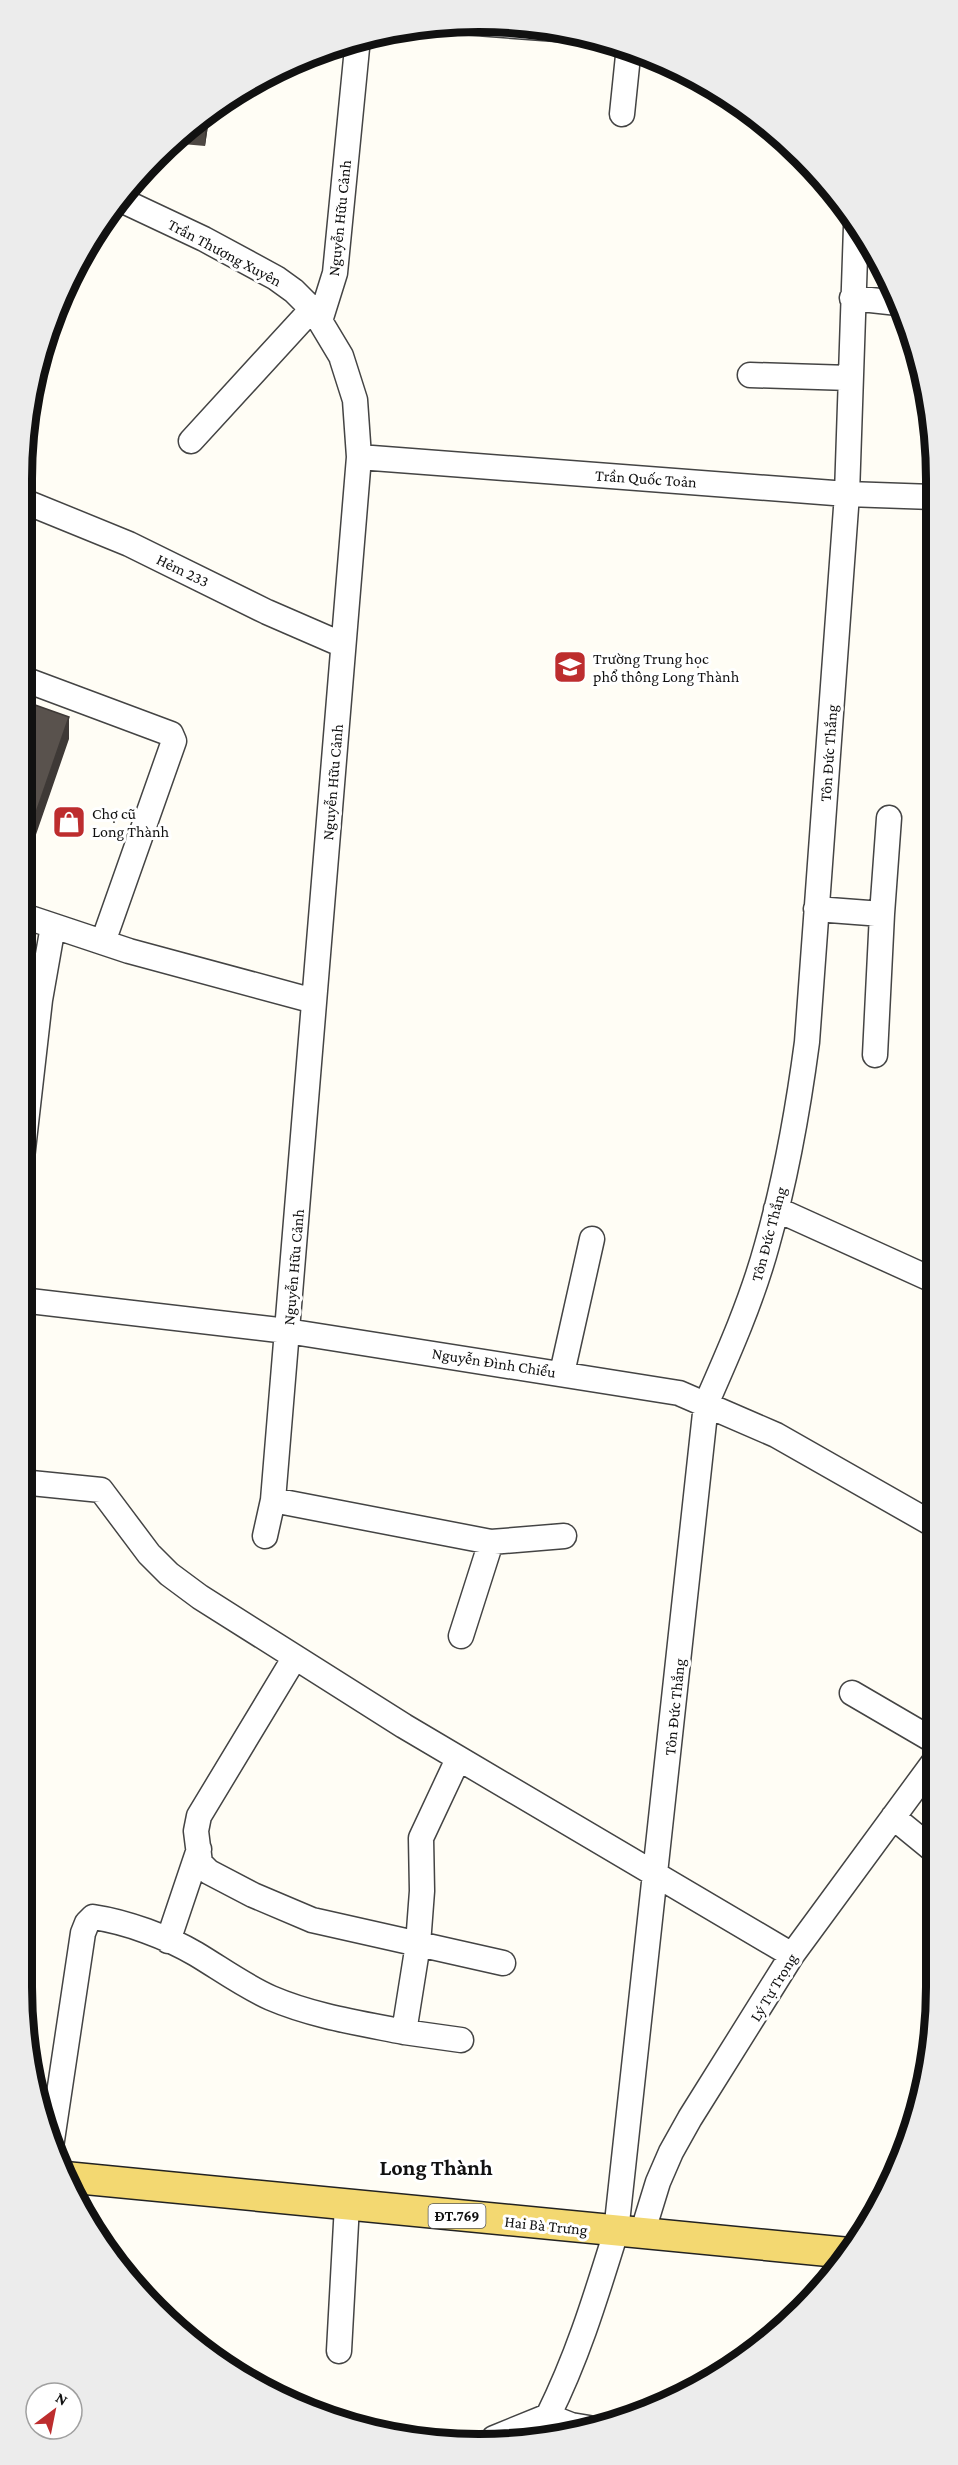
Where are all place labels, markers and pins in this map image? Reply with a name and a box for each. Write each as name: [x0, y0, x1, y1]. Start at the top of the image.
school or university icon: Trường Trung học phổ thông Long Thành: [552, 649, 588, 685]
place label: Trường Trung học phổ thông Long Thành: [593, 650, 740, 686]
shop icon: Chợ cũ Long Thành: [51, 804, 87, 840]
place label: Chợ cũ Long Thành: [92, 805, 170, 841]

